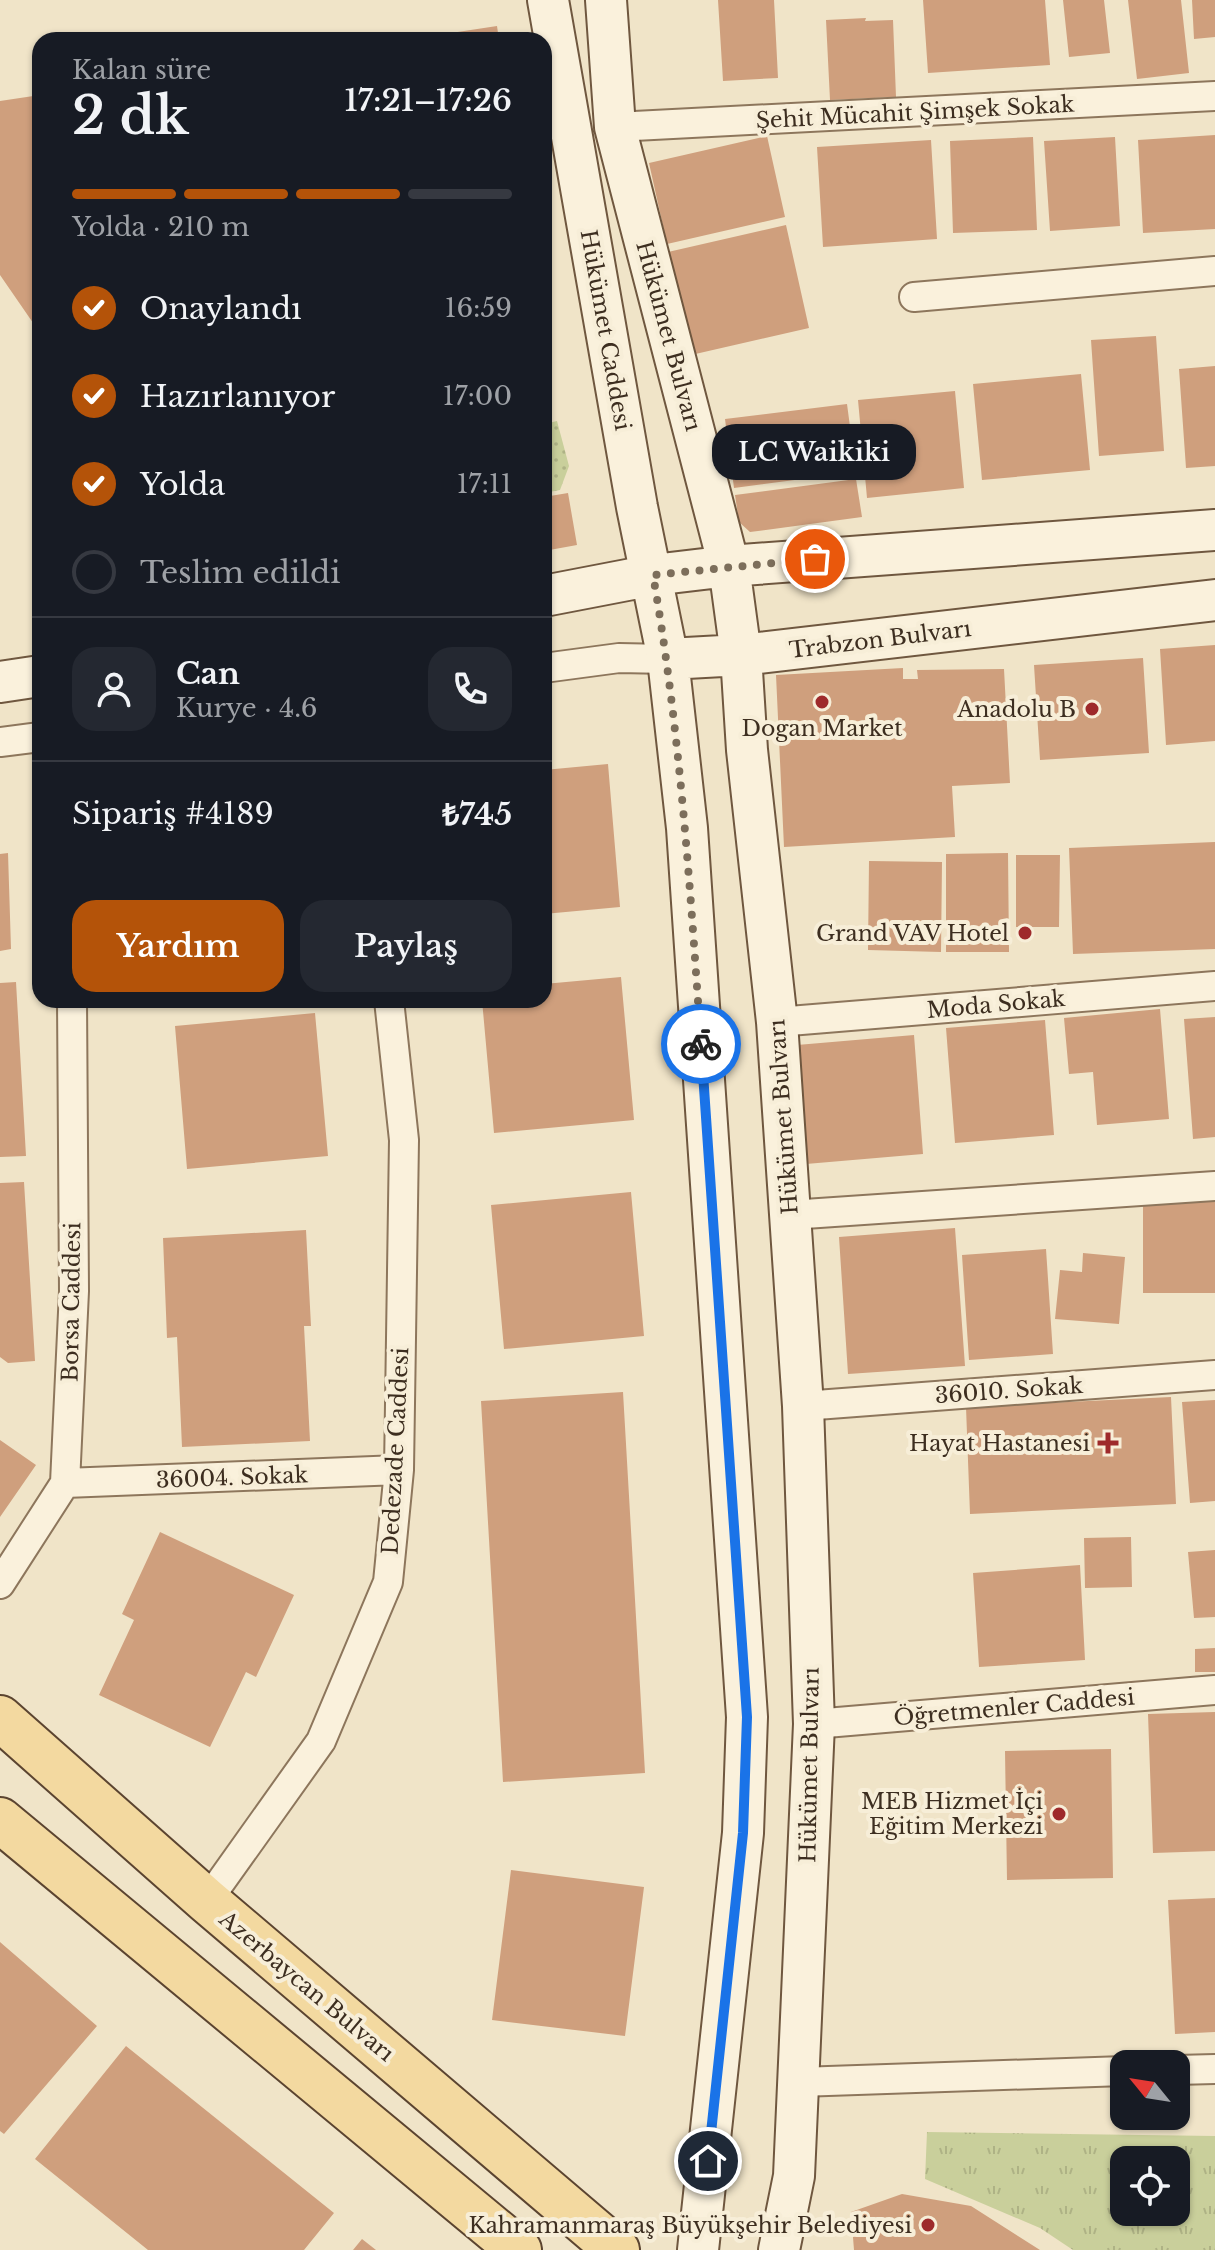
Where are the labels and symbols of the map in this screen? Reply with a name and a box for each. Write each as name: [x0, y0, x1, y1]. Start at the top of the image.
street label: Şehit Mücahit Şimşek Sokak: [755, 91, 1075, 134]
street label: Hükümet Caddesi: [575, 228, 637, 433]
street label: Hükümet Bulvarı: [630, 238, 707, 435]
callout: LC Waikiki: [713, 423, 917, 479]
pin: [781, 525, 849, 593]
street label: Trabzon Bulvarı: [788, 615, 973, 664]
marker: Dogan Market: [813, 693, 831, 711]
place label: Anadolu B: [956, 696, 1076, 723]
marker: Anadolu B: [1083, 700, 1101, 718]
place label: Dogan Market: [742, 715, 903, 742]
place label: Grand VAV Hotel: [816, 920, 1009, 947]
marker: Grand VAV Hotel: [1016, 924, 1034, 942]
street label: Moda Sokak: [926, 985, 1067, 1024]
courier: [661, 1004, 741, 1084]
street label: Hükümet Bulvarı: [763, 1018, 804, 1216]
street label: Borsa Caddesi: [57, 1221, 86, 1382]
street label: Dedezade Caddesi: [377, 1346, 414, 1555]
street label: 36010. Sokak: [934, 1372, 1084, 1409]
place label: Hayat Hastanesi: [909, 1430, 1090, 1457]
marker: Hayat Hastanesi: [1097, 1432, 1119, 1454]
street label: 36004. Sokak: [156, 1461, 309, 1494]
street label: Hükümet Bulvarı: [794, 1666, 825, 1863]
street label: Öğretmenler Caddesi: [892, 1682, 1136, 1731]
place label: MEB Hizmet İçi Eğitim Merkezi: [861, 1787, 1043, 1840]
marker: MEB Hizmet İçi Eğitim Merkezi: [1050, 1805, 1068, 1823]
street label: Azerbaycan Bulvarı: [213, 1905, 400, 2068]
north arrow: [1110, 2050, 1190, 2130]
pin: [674, 2127, 742, 2195]
place label: Kahramanmaraş Büyükşehir Belediyesi: [469, 2212, 912, 2239]
marker: Kahramanmaraş Büyükşehir Belediyesi: [919, 2216, 937, 2234]

